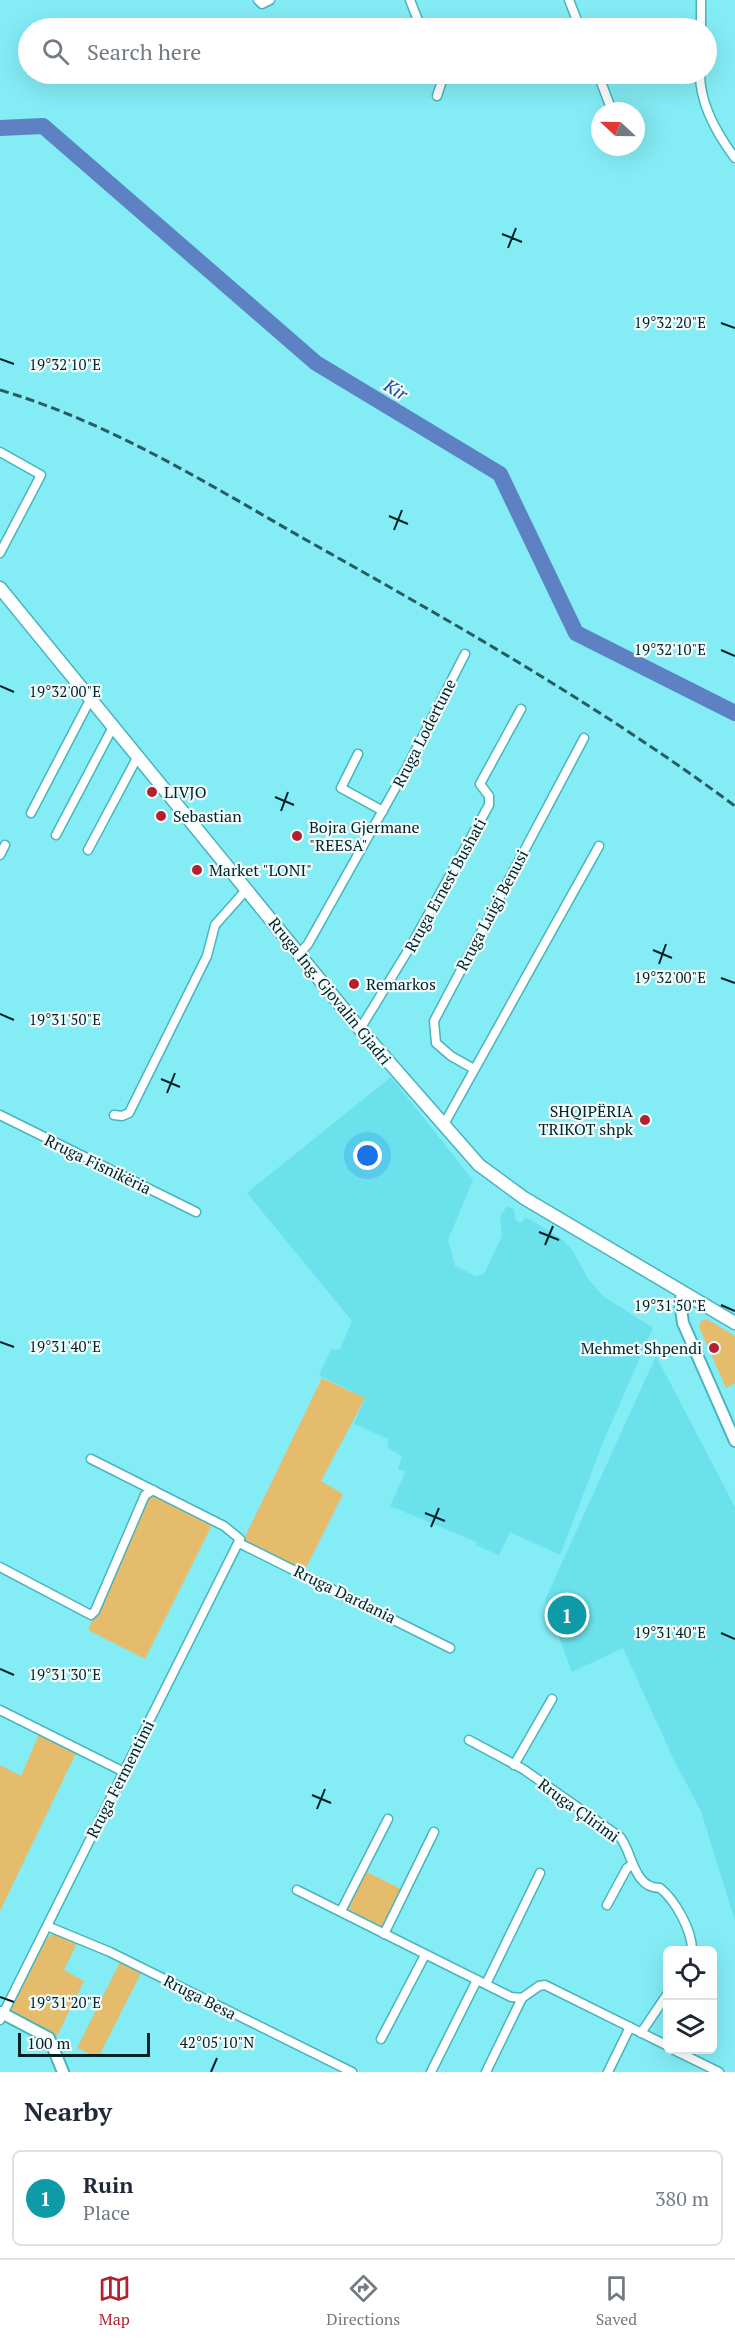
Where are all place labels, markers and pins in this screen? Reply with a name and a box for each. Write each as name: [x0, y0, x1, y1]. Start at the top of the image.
place label: LIVJO: [164, 781, 207, 803]
marker: LIVJO: [145, 785, 159, 799]
place label: Sebastian: [173, 805, 242, 827]
marker: Sebastian: [154, 809, 168, 823]
place label: Bojra Gjermane "REESA": [309, 816, 420, 856]
marker: Bojra Gjermane "REESA": [290, 829, 304, 843]
place label: Market "LONI": [209, 859, 312, 881]
marker: Market "LONI": [190, 863, 204, 877]
place label: Remarkos: [366, 973, 436, 995]
marker: Remarkos: [347, 977, 361, 991]
place label: SHQIPËRIA TRIKOT shpk: [539, 1100, 634, 1140]
marker: SHQIPËRIA TRIKOT shpk: [638, 1113, 652, 1127]
place label: Mehmet Shpendi: [581, 1337, 702, 1359]
marker: Mehmet Shpendi: [707, 1341, 721, 1355]
pin: 1: [548, 1592, 586, 1638]

